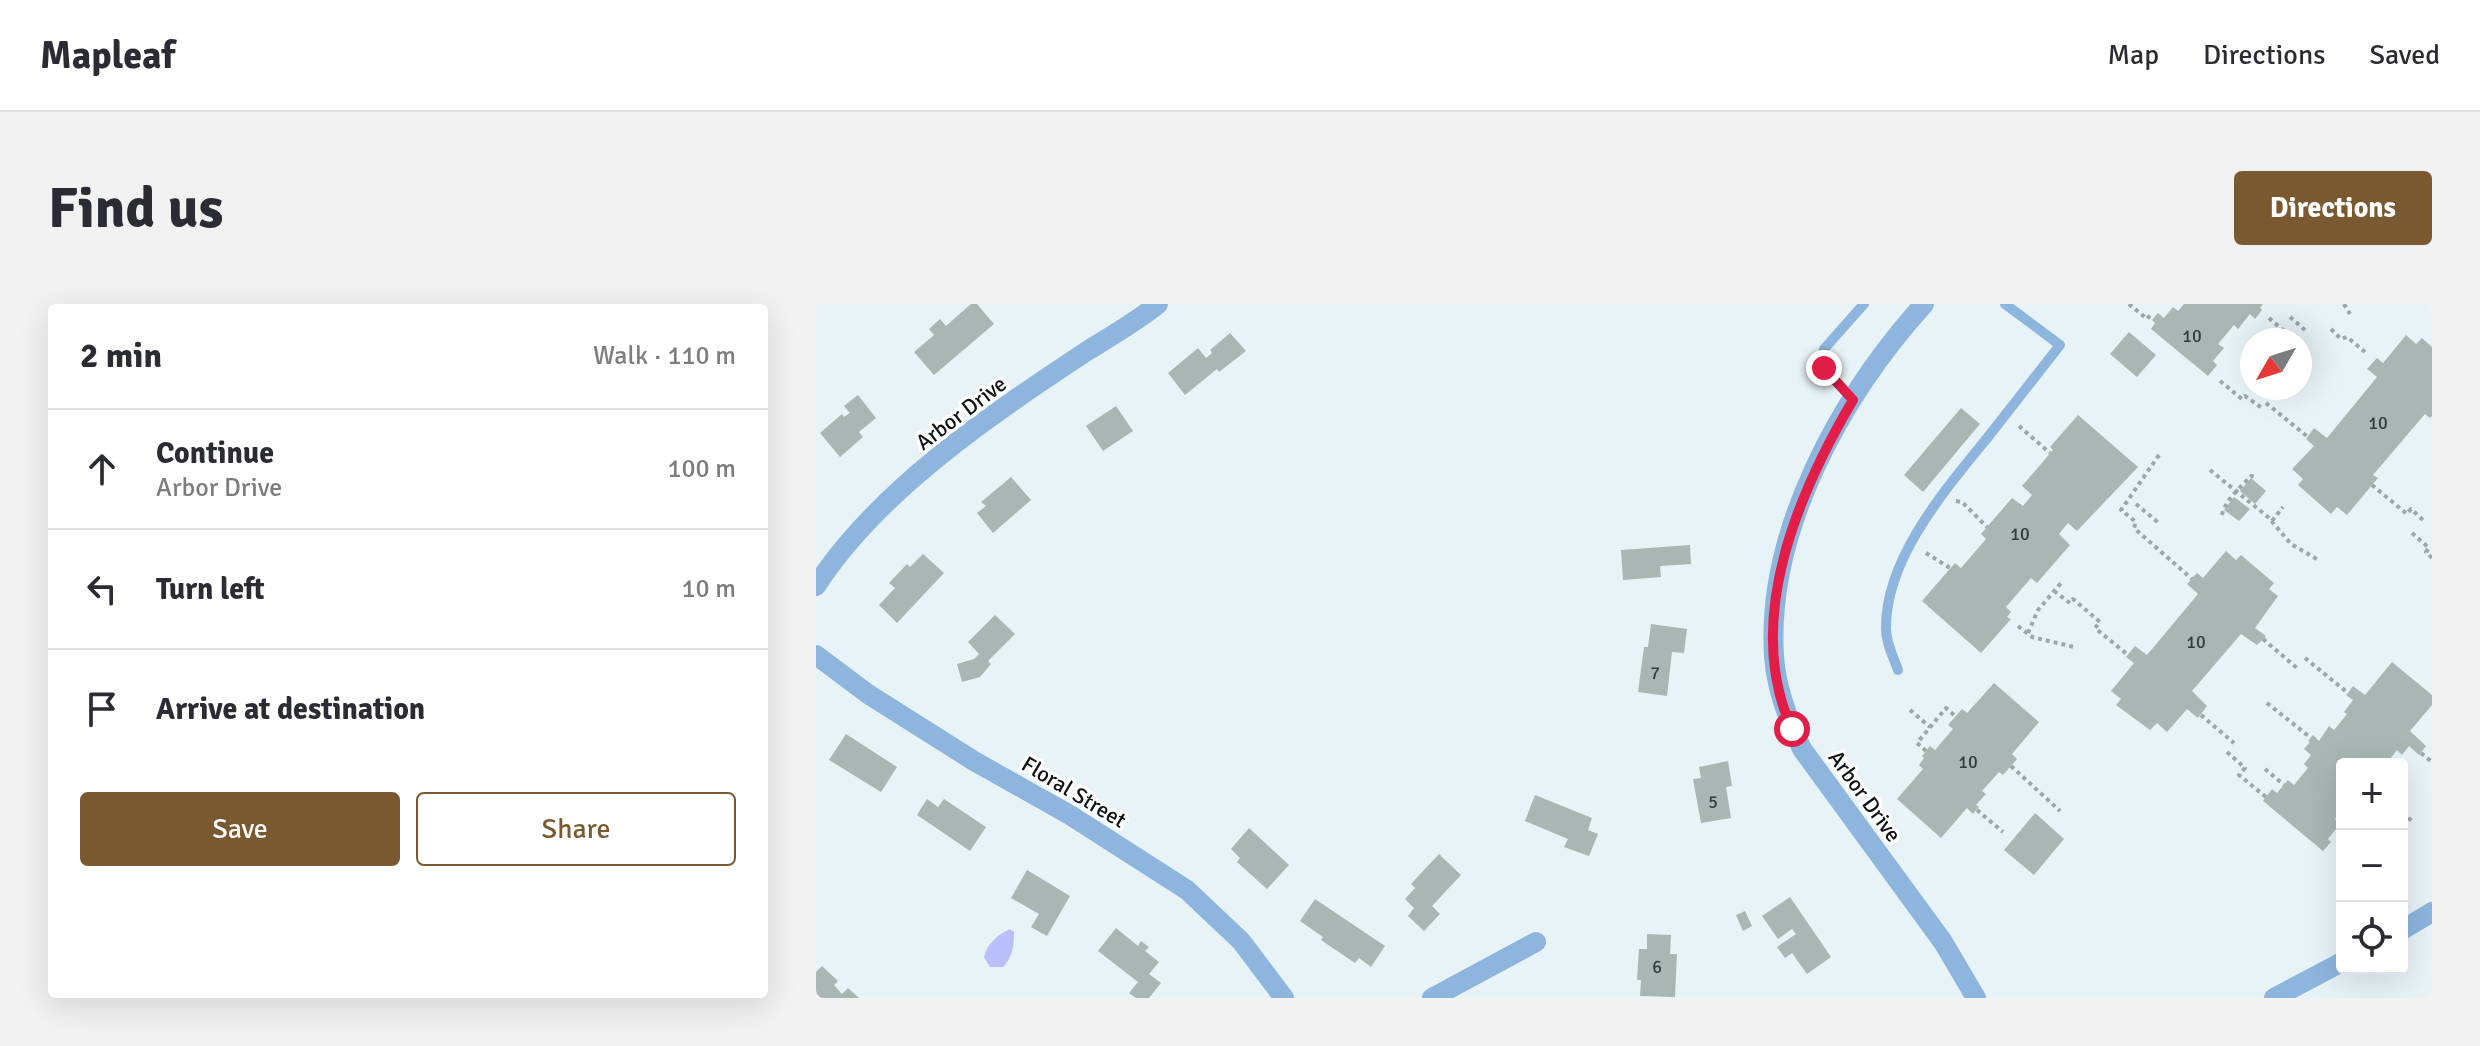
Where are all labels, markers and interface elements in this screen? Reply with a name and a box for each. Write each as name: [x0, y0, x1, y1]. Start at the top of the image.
text: Mapleaf: [40, 32, 175, 79]
text: Map: [2107, 38, 2159, 72]
text: Directions: [2203, 38, 2325, 72]
text: Saved: [2369, 38, 2440, 72]
button: Directions: [2234, 171, 2432, 245]
text: Find us: [48, 174, 223, 243]
house number: 10: [2182, 325, 2202, 347]
north arrow: [2240, 328, 2312, 400]
text: 2 min: [80, 335, 162, 377]
text: Walk · 110 m: [593, 340, 736, 372]
route end: [1806, 350, 1842, 386]
street label: Arbor Drive: [910, 370, 1012, 456]
house number: 10: [2368, 412, 2388, 434]
text: Continue: [156, 435, 274, 472]
icon: ahead: [80, 447, 124, 491]
text: 100 m: [667, 453, 736, 485]
text: Arbor Drive: [156, 472, 282, 504]
house number: 10: [2010, 523, 2030, 545]
icon: left: [80, 567, 124, 611]
text: Turn left: [156, 571, 265, 608]
text: 10 m: [681, 573, 736, 605]
house number: 10: [2186, 631, 2206, 653]
house number: 7: [1650, 662, 1660, 684]
icon: arrive: [80, 687, 124, 731]
text: Arrive at destination: [156, 691, 425, 728]
route start: [1774, 711, 1810, 747]
street label: Arbor Drive: [1823, 745, 1907, 847]
street label: Floral Street: [1017, 750, 1131, 834]
house number: 10: [1958, 751, 1978, 773]
map controls: [2336, 758, 2408, 974]
button: +: [2336, 758, 2408, 830]
house number: 5: [1708, 791, 1718, 813]
button: Save: [80, 792, 400, 866]
button: Share: [416, 792, 736, 866]
button: −: [2336, 830, 2408, 902]
button: locate: [2336, 902, 2408, 974]
house number: 6: [1652, 956, 1662, 978]

